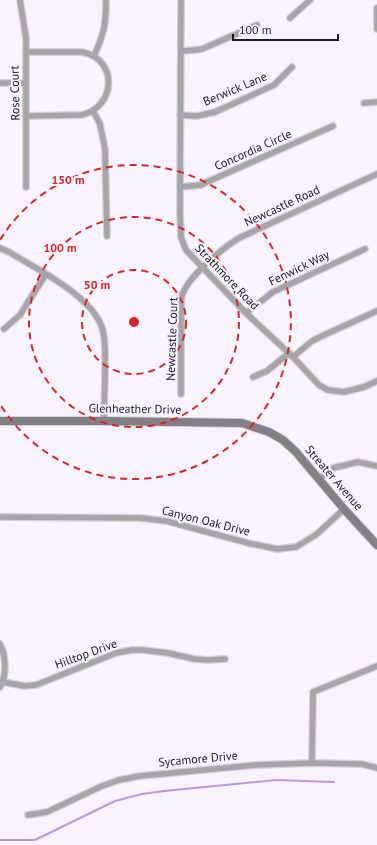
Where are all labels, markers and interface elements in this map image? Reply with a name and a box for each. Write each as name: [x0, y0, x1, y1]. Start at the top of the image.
scale bar: [233, 16, 338, 42]
text: 100 m: [239, 22, 272, 37]
street label: Rose Court: [7, 65, 22, 121]
street label: Berwick Lane: [201, 68, 269, 109]
street label: Concordia Circle: [212, 126, 294, 173]
text: 150 m: [51, 172, 85, 187]
street label: Newcastle Road: [242, 182, 322, 230]
text: 100 m: [43, 240, 77, 255]
street label: Strathmore Road: [192, 240, 263, 313]
street label: Fenwick Way: [266, 246, 332, 289]
text: 50 m: [84, 277, 110, 292]
street label: Newcastle Court: [163, 297, 180, 381]
centre of rings: [127, 315, 141, 329]
street label: Glenheather Drive: [88, 400, 182, 417]
street label: Streater Avenue: [302, 442, 367, 513]
street label: Canyon Oak Drive: [160, 502, 252, 539]
street label: Hilltop Drive: [53, 635, 119, 672]
street label: Sycamore Drive: [158, 748, 238, 769]

